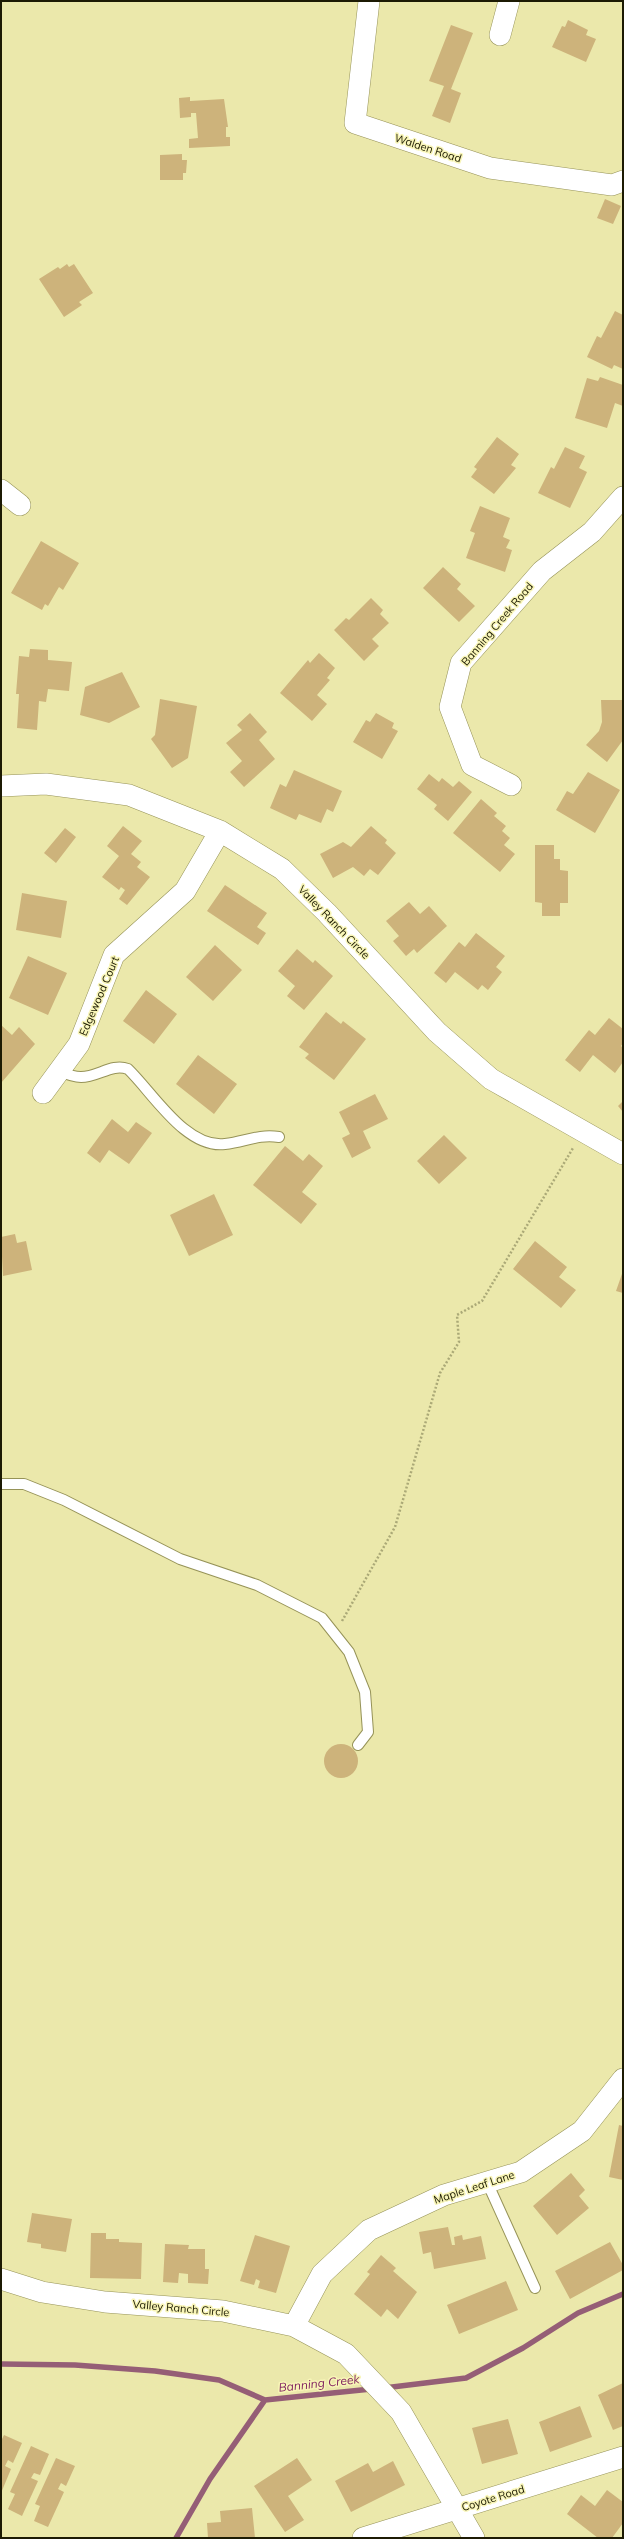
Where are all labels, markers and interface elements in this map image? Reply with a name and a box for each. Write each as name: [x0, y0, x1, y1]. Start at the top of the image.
street label: Walden Road: [393, 131, 463, 165]
street label: Banning Creek Road: [458, 579, 536, 669]
street label: Valley Ranch Circle: [295, 882, 373, 962]
street label: Edgewood Court: [76, 954, 122, 1038]
street label: Maple Leaf Lane: [432, 2167, 516, 2207]
street label: Valley Ranch Circle: [132, 2297, 230, 2319]
water label: Banning Creek: [278, 2371, 361, 2395]
street label: Coyote Road: [460, 2482, 526, 2514]

